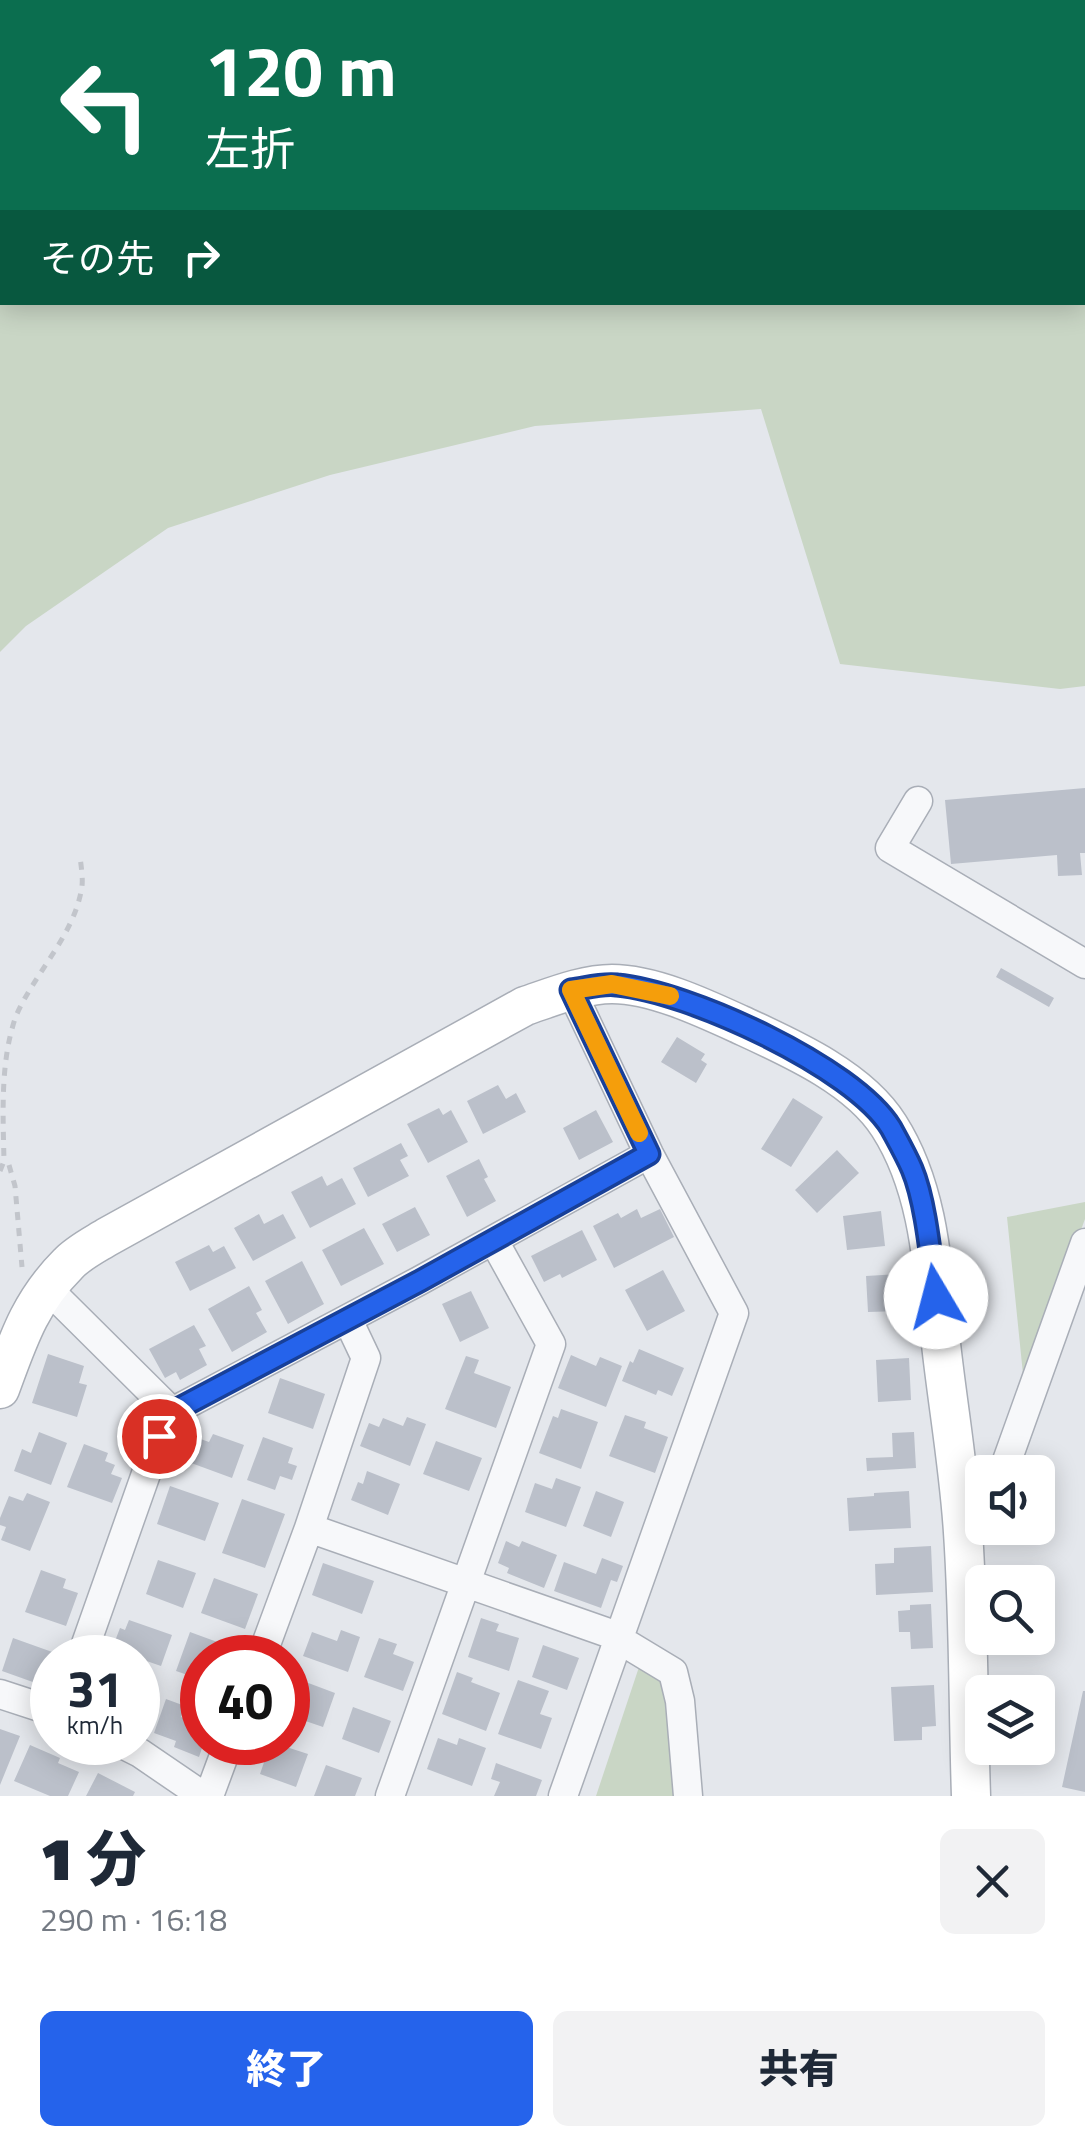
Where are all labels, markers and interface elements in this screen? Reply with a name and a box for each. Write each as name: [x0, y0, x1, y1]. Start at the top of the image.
text: 120 m: [205, 17, 397, 123]
icon: left: [40, 40, 170, 170]
text: 左折: [205, 114, 295, 182]
text: その先: [40, 229, 154, 287]
icon: right: [174, 230, 229, 285]
position arrow: [884, 1245, 988, 1349]
pin: [117, 1394, 202, 1479]
icon: arrive: [132, 1409, 187, 1464]
map controls: [965, 1455, 1055, 1765]
button: sound: [965, 1455, 1055, 1545]
button: search: [965, 1565, 1055, 1655]
speed limit sign: 40: [180, 1635, 310, 1765]
text: 31: [67, 1650, 123, 1726]
button: layers: [965, 1675, 1055, 1765]
text: km/h: [67, 1706, 123, 1744]
text: 1 分: [40, 1812, 146, 1903]
button: close: [940, 1829, 1045, 1934]
text: 290 m · 16:18: [40, 1895, 227, 1943]
button: 終了: [40, 2011, 533, 2126]
button: 共有: [553, 2011, 1045, 2126]

